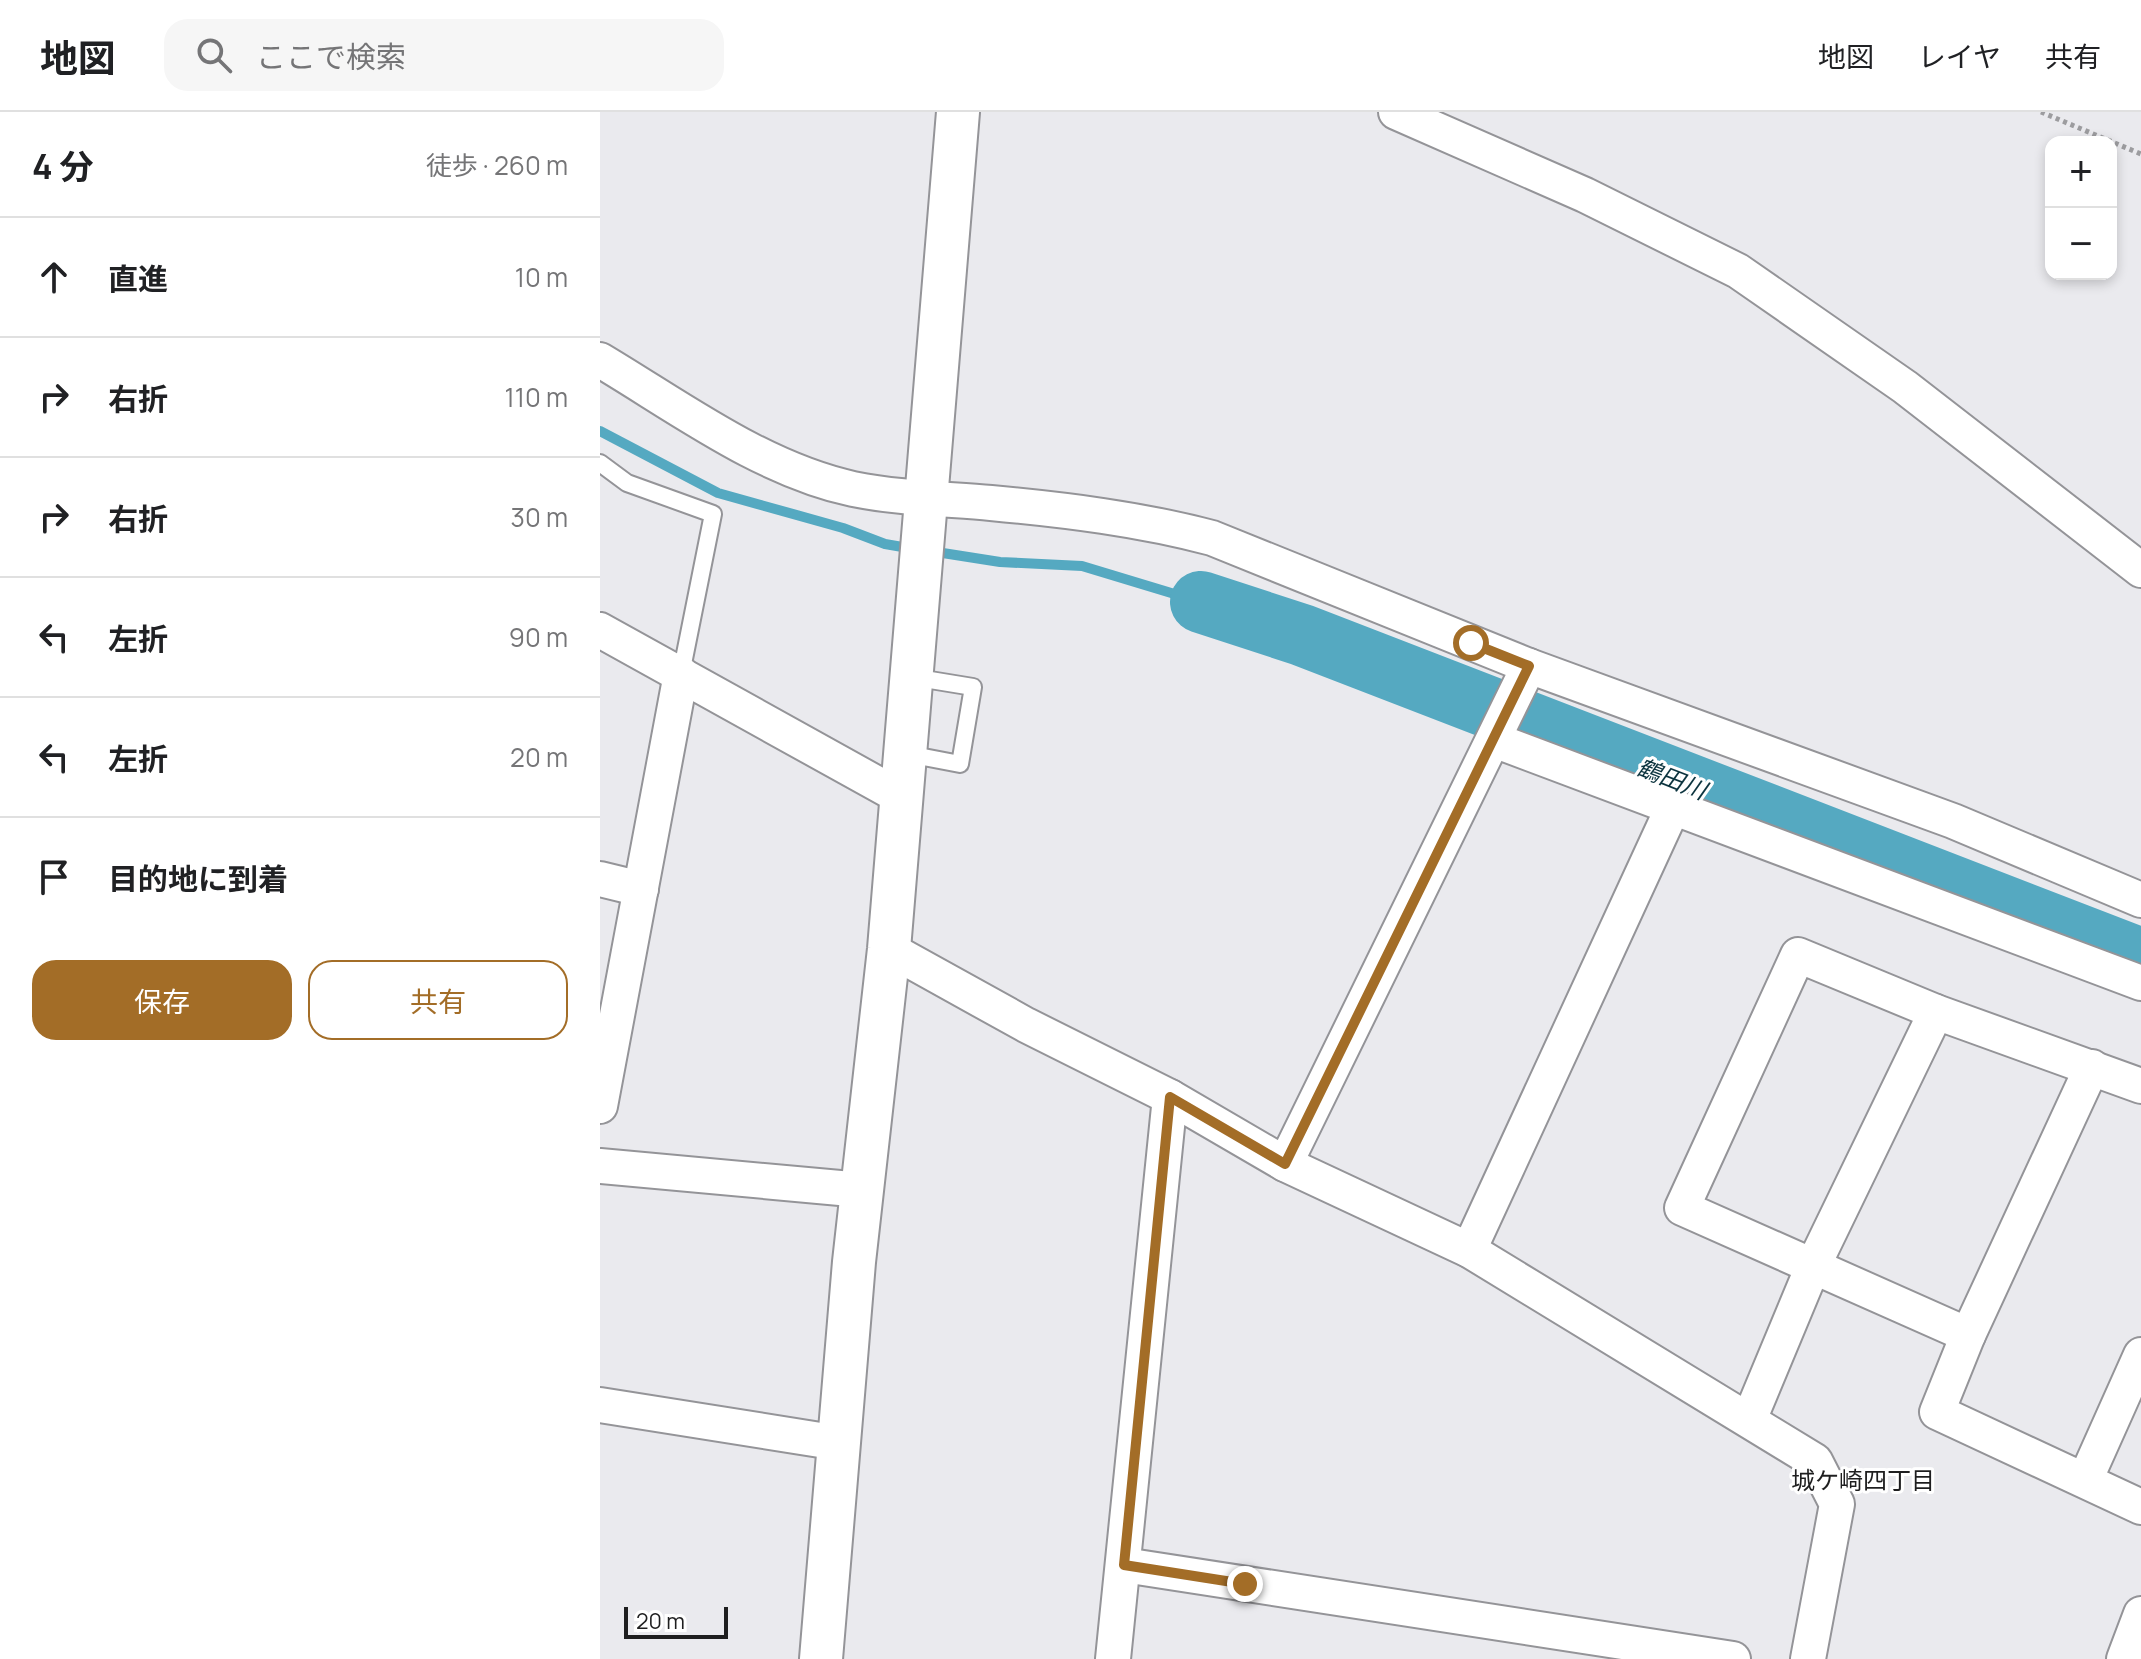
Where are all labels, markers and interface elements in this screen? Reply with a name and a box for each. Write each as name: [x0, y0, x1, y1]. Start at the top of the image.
search box: [164, 19, 724, 91]
text: 地図: [40, 31, 116, 83]
icon: search: [192, 33, 236, 77]
text: ここで検索: [256, 36, 406, 77]
text: 地図: [1818, 37, 1874, 75]
text: レイヤ: [1918, 37, 2001, 75]
text: 共有: [2045, 37, 2101, 75]
map controls: [2045, 136, 2117, 280]
button: +: [2045, 136, 2117, 208]
text: 4 分: [32, 143, 94, 189]
text: 徒歩 · 260 m: [426, 147, 568, 183]
button: −: [2045, 208, 2117, 280]
icon: ahead: [32, 255, 76, 299]
text: 直進: [108, 258, 168, 299]
text: 10 m: [515, 259, 568, 295]
icon: right: [32, 375, 76, 419]
text: 右折: [108, 378, 168, 419]
text: 110 m: [505, 379, 568, 415]
icon: right: [32, 495, 76, 539]
text: 右折: [108, 498, 168, 539]
text: 30 m: [511, 499, 568, 535]
icon: left: [32, 615, 76, 659]
text: 左折: [108, 618, 168, 659]
text: 90 m: [509, 619, 568, 655]
route start: [1453, 625, 1489, 661]
icon: left: [32, 735, 76, 779]
text: 左折: [108, 738, 168, 779]
text: 20 m: [510, 739, 568, 775]
water label: 鶴田川: [1632, 750, 1714, 807]
icon: arrive: [32, 855, 76, 899]
text: 目的地に到着: [108, 858, 288, 899]
button: 保存: [32, 960, 292, 1040]
button: 共有: [308, 960, 568, 1040]
district label: 城ケ崎四丁目: [1791, 1463, 1935, 1496]
route end: [1227, 1566, 1263, 1602]
scale bar: [624, 1603, 728, 1639]
text: 20 m: [636, 1606, 685, 1636]

